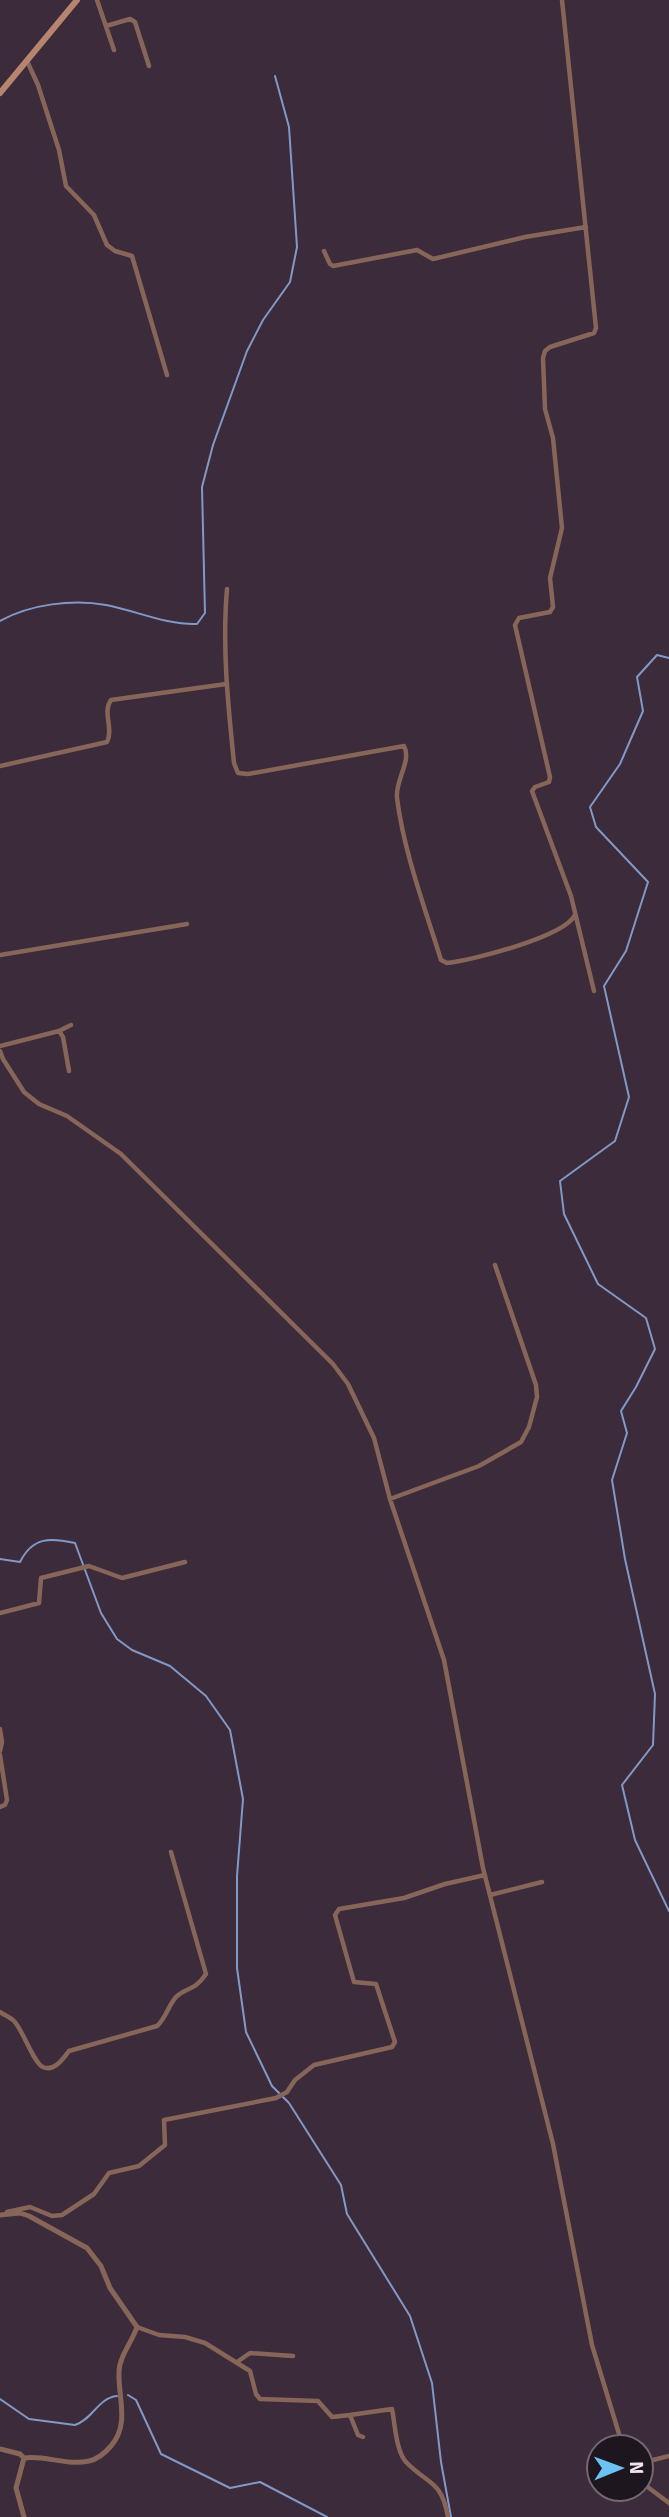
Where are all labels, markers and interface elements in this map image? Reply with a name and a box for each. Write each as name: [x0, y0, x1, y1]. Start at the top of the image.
north arrow: [585, 2433, 655, 2503]
text: N: [624, 2461, 648, 2475]

